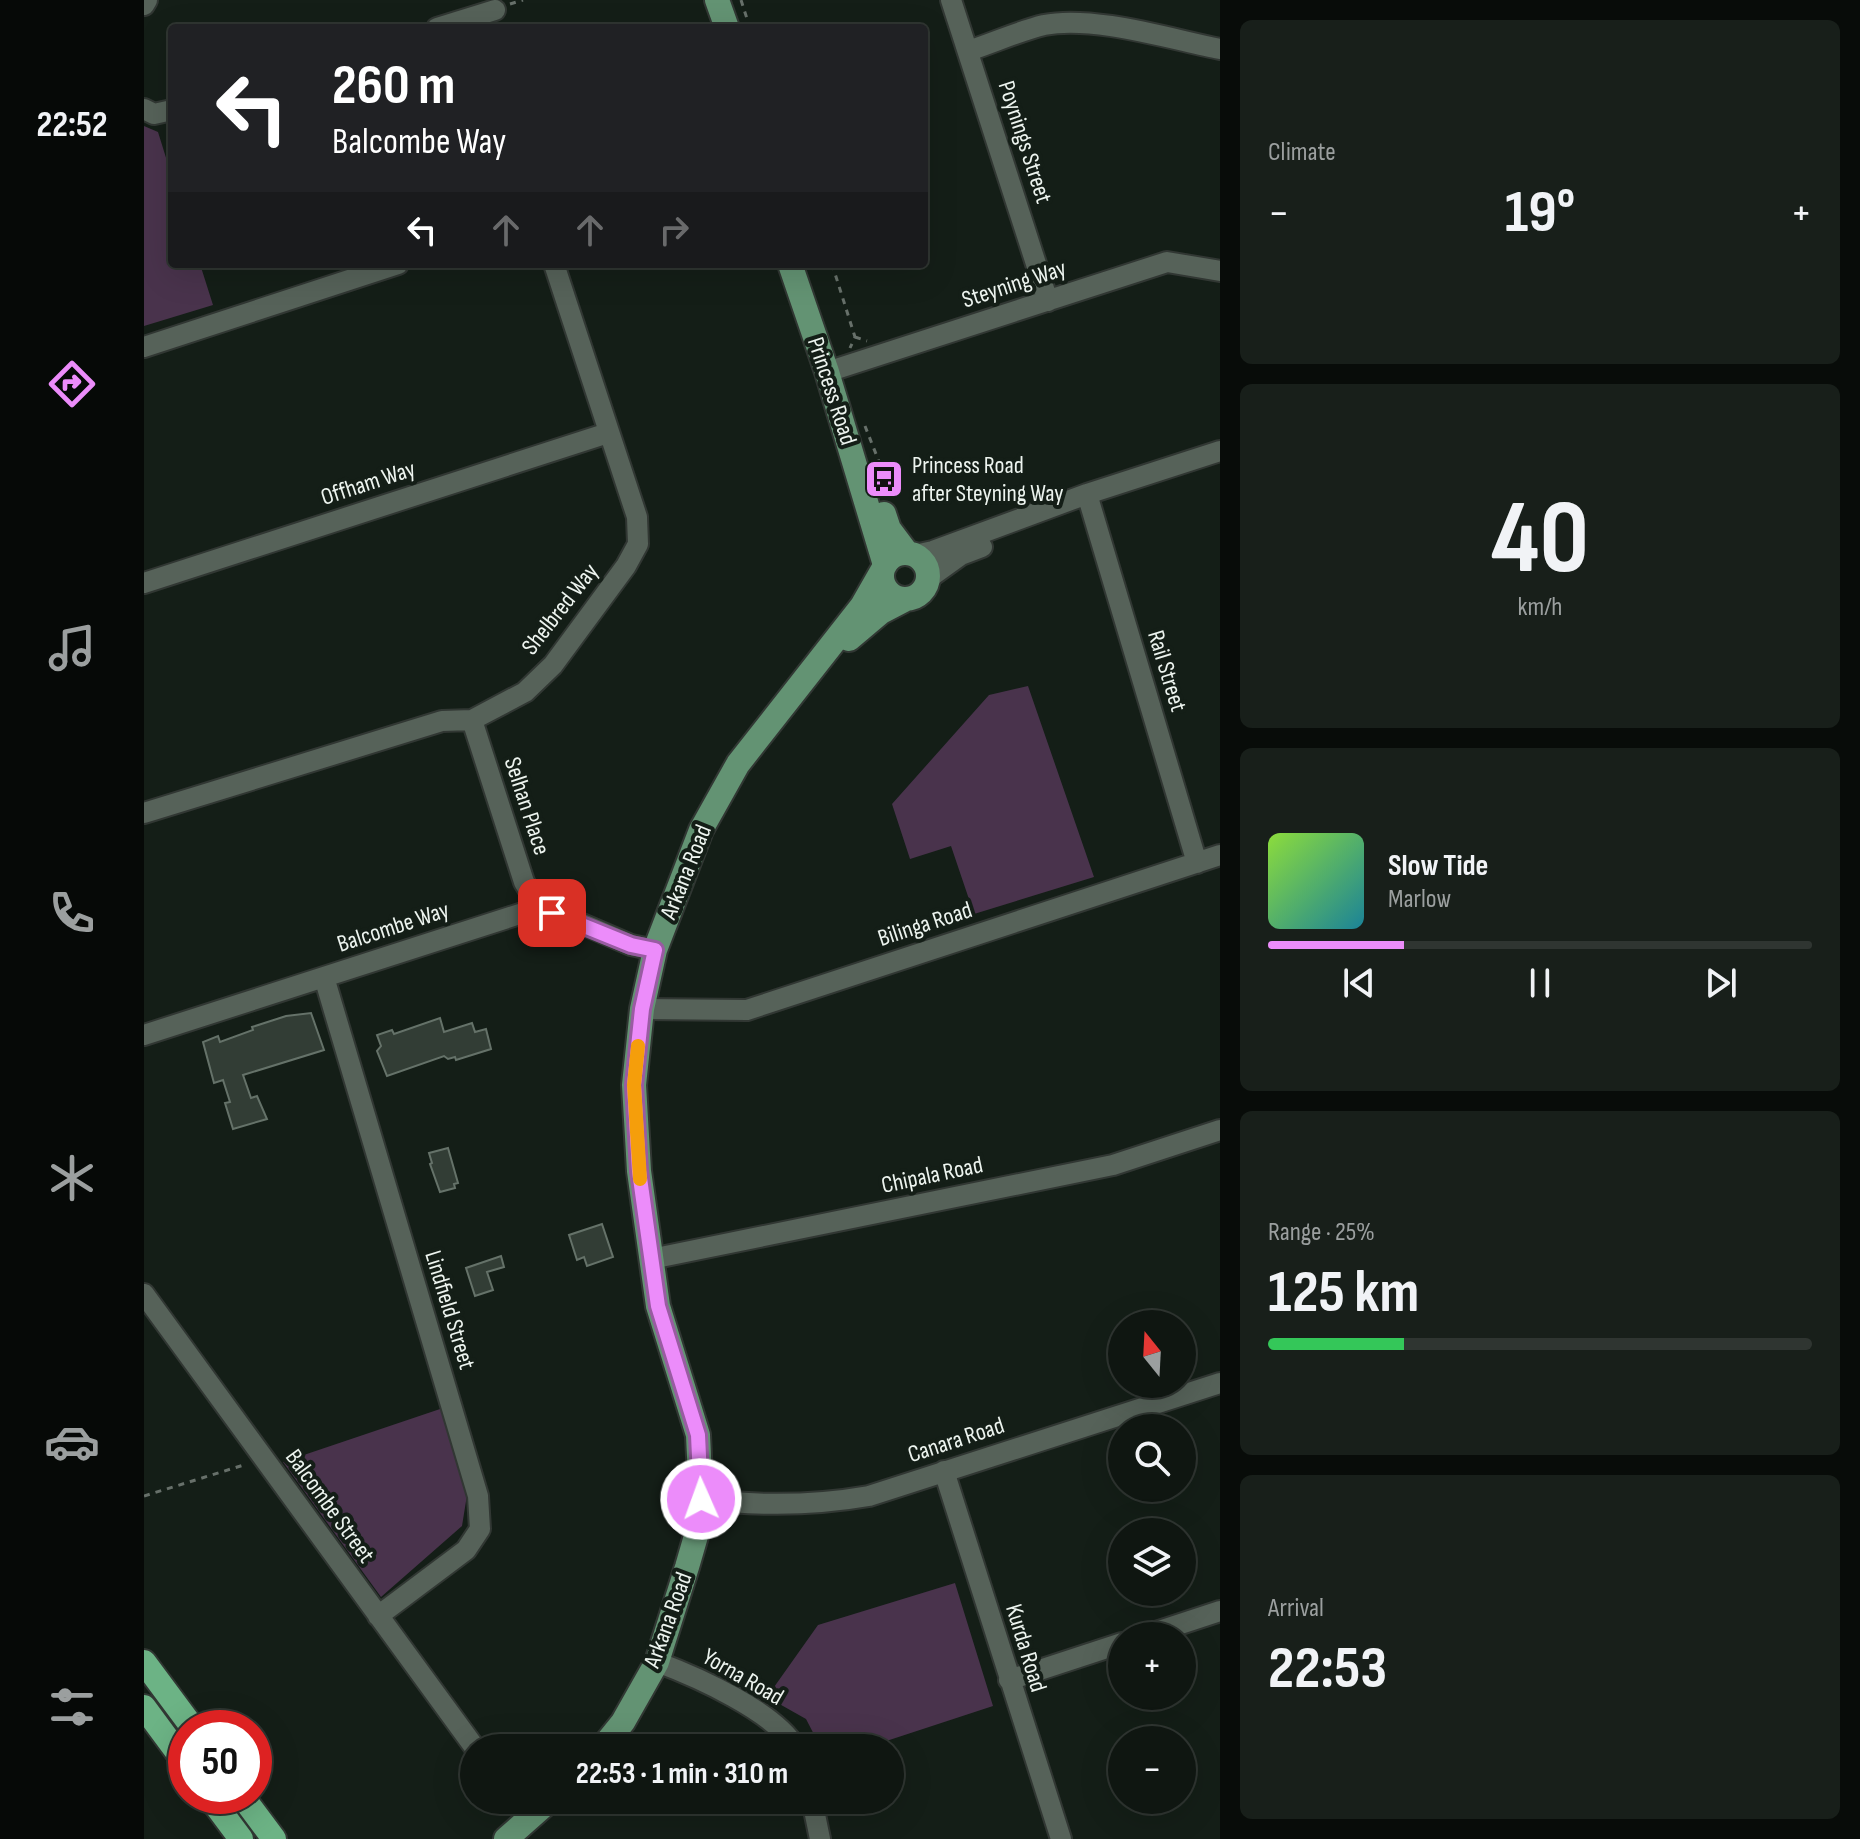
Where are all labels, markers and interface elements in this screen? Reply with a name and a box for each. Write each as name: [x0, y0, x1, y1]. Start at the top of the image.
text: 260 m: [332, 53, 455, 120]
icon: left: [200, 56, 304, 160]
street label: Poynings Street: [992, 77, 1058, 207]
text: 22:52: [36, 104, 108, 147]
text: Balcombe Way: [332, 121, 506, 164]
text: Climate: [1268, 137, 1336, 168]
text: 19°: [1505, 177, 1575, 249]
text: −: [1268, 187, 1290, 240]
text: +: [1790, 187, 1812, 240]
icon: left: [400, 208, 444, 252]
icon: ahead: [484, 208, 528, 252]
icon: ahead: [568, 208, 612, 252]
icon: right: [652, 208, 696, 252]
street label: Steyning Way: [958, 254, 1070, 314]
street label: Princess Road: [801, 333, 863, 449]
icon: directions: [44, 356, 100, 412]
place label: Princess Road after Steyning Way: [912, 451, 1064, 508]
street label: Offham Way: [317, 454, 419, 512]
bus stop icon: Princess Road after Steyning Way: [863, 458, 905, 500]
text: 40: [1491, 477, 1589, 602]
street label: Shelbred Way: [515, 558, 605, 660]
text: km/h: [1518, 592, 1562, 623]
icon: music: [44, 620, 100, 676]
street label: Rail Street: [1141, 627, 1193, 715]
street label: Selhan Place: [498, 754, 556, 858]
street label: Arkana Road: [654, 821, 718, 924]
text: Slow Tide: [1388, 848, 1488, 884]
pin: [518, 879, 586, 947]
text: Marlow: [1388, 884, 1451, 915]
icon: phone: [44, 885, 100, 941]
icon: arrive: [530, 891, 574, 935]
street label: Balcombe Way: [333, 895, 453, 959]
street label: Bilinga Road: [874, 895, 976, 953]
icon: previous: [1337, 961, 1381, 1005]
icon: pause: [1518, 961, 1562, 1005]
icon: next: [1699, 961, 1743, 1005]
icon: climate: [44, 1150, 100, 1206]
street label: Chipala Road: [879, 1150, 985, 1200]
text: Range · 25%: [1268, 1217, 1375, 1248]
street label: Lindfield Street: [418, 1247, 482, 1373]
text: 125 km: [1268, 1257, 1419, 1329]
north arrow: [1108, 1310, 1196, 1398]
map controls: [1108, 1310, 1196, 1814]
street label: Canara Road: [904, 1411, 1008, 1469]
icon: car: [44, 1414, 100, 1470]
button: search: [1108, 1414, 1196, 1502]
street label: Balcombe Street: [279, 1444, 381, 1568]
position arrow: [659, 1457, 743, 1541]
button: layers: [1108, 1518, 1196, 1606]
street label: Arkana Road: [637, 1568, 699, 1673]
text: Arrival: [1268, 1593, 1324, 1624]
street label: Kurda Road: [999, 1601, 1053, 1695]
button: +: [1108, 1622, 1196, 1710]
text: 22:53: [1268, 1633, 1387, 1705]
street label: Yorna Road: [697, 1642, 789, 1712]
icon: filters: [44, 1679, 100, 1735]
speed limit sign: 50: [168, 1710, 272, 1814]
button: −: [1108, 1726, 1196, 1814]
text: 22:53 · 1 min · 310 m: [576, 1756, 788, 1792]

